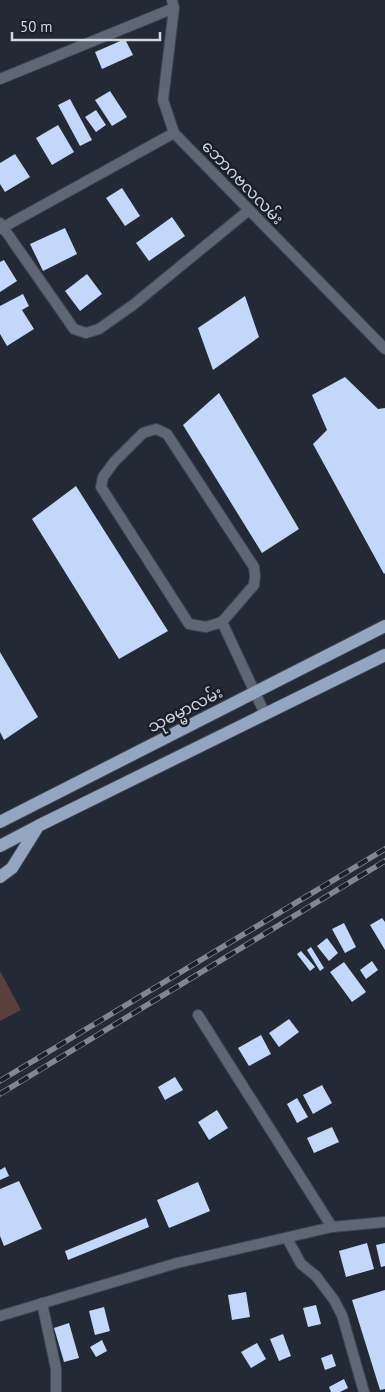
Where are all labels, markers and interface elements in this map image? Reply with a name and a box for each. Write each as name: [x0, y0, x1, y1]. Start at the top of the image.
scale bar: [12, 10, 160, 42]
text: 50 m: [20, 17, 53, 36]
street label: ဘောဂဗလလမ်း: [198, 135, 289, 228]
street label: သုဓမ္မာလမ်း: [144, 681, 228, 741]

